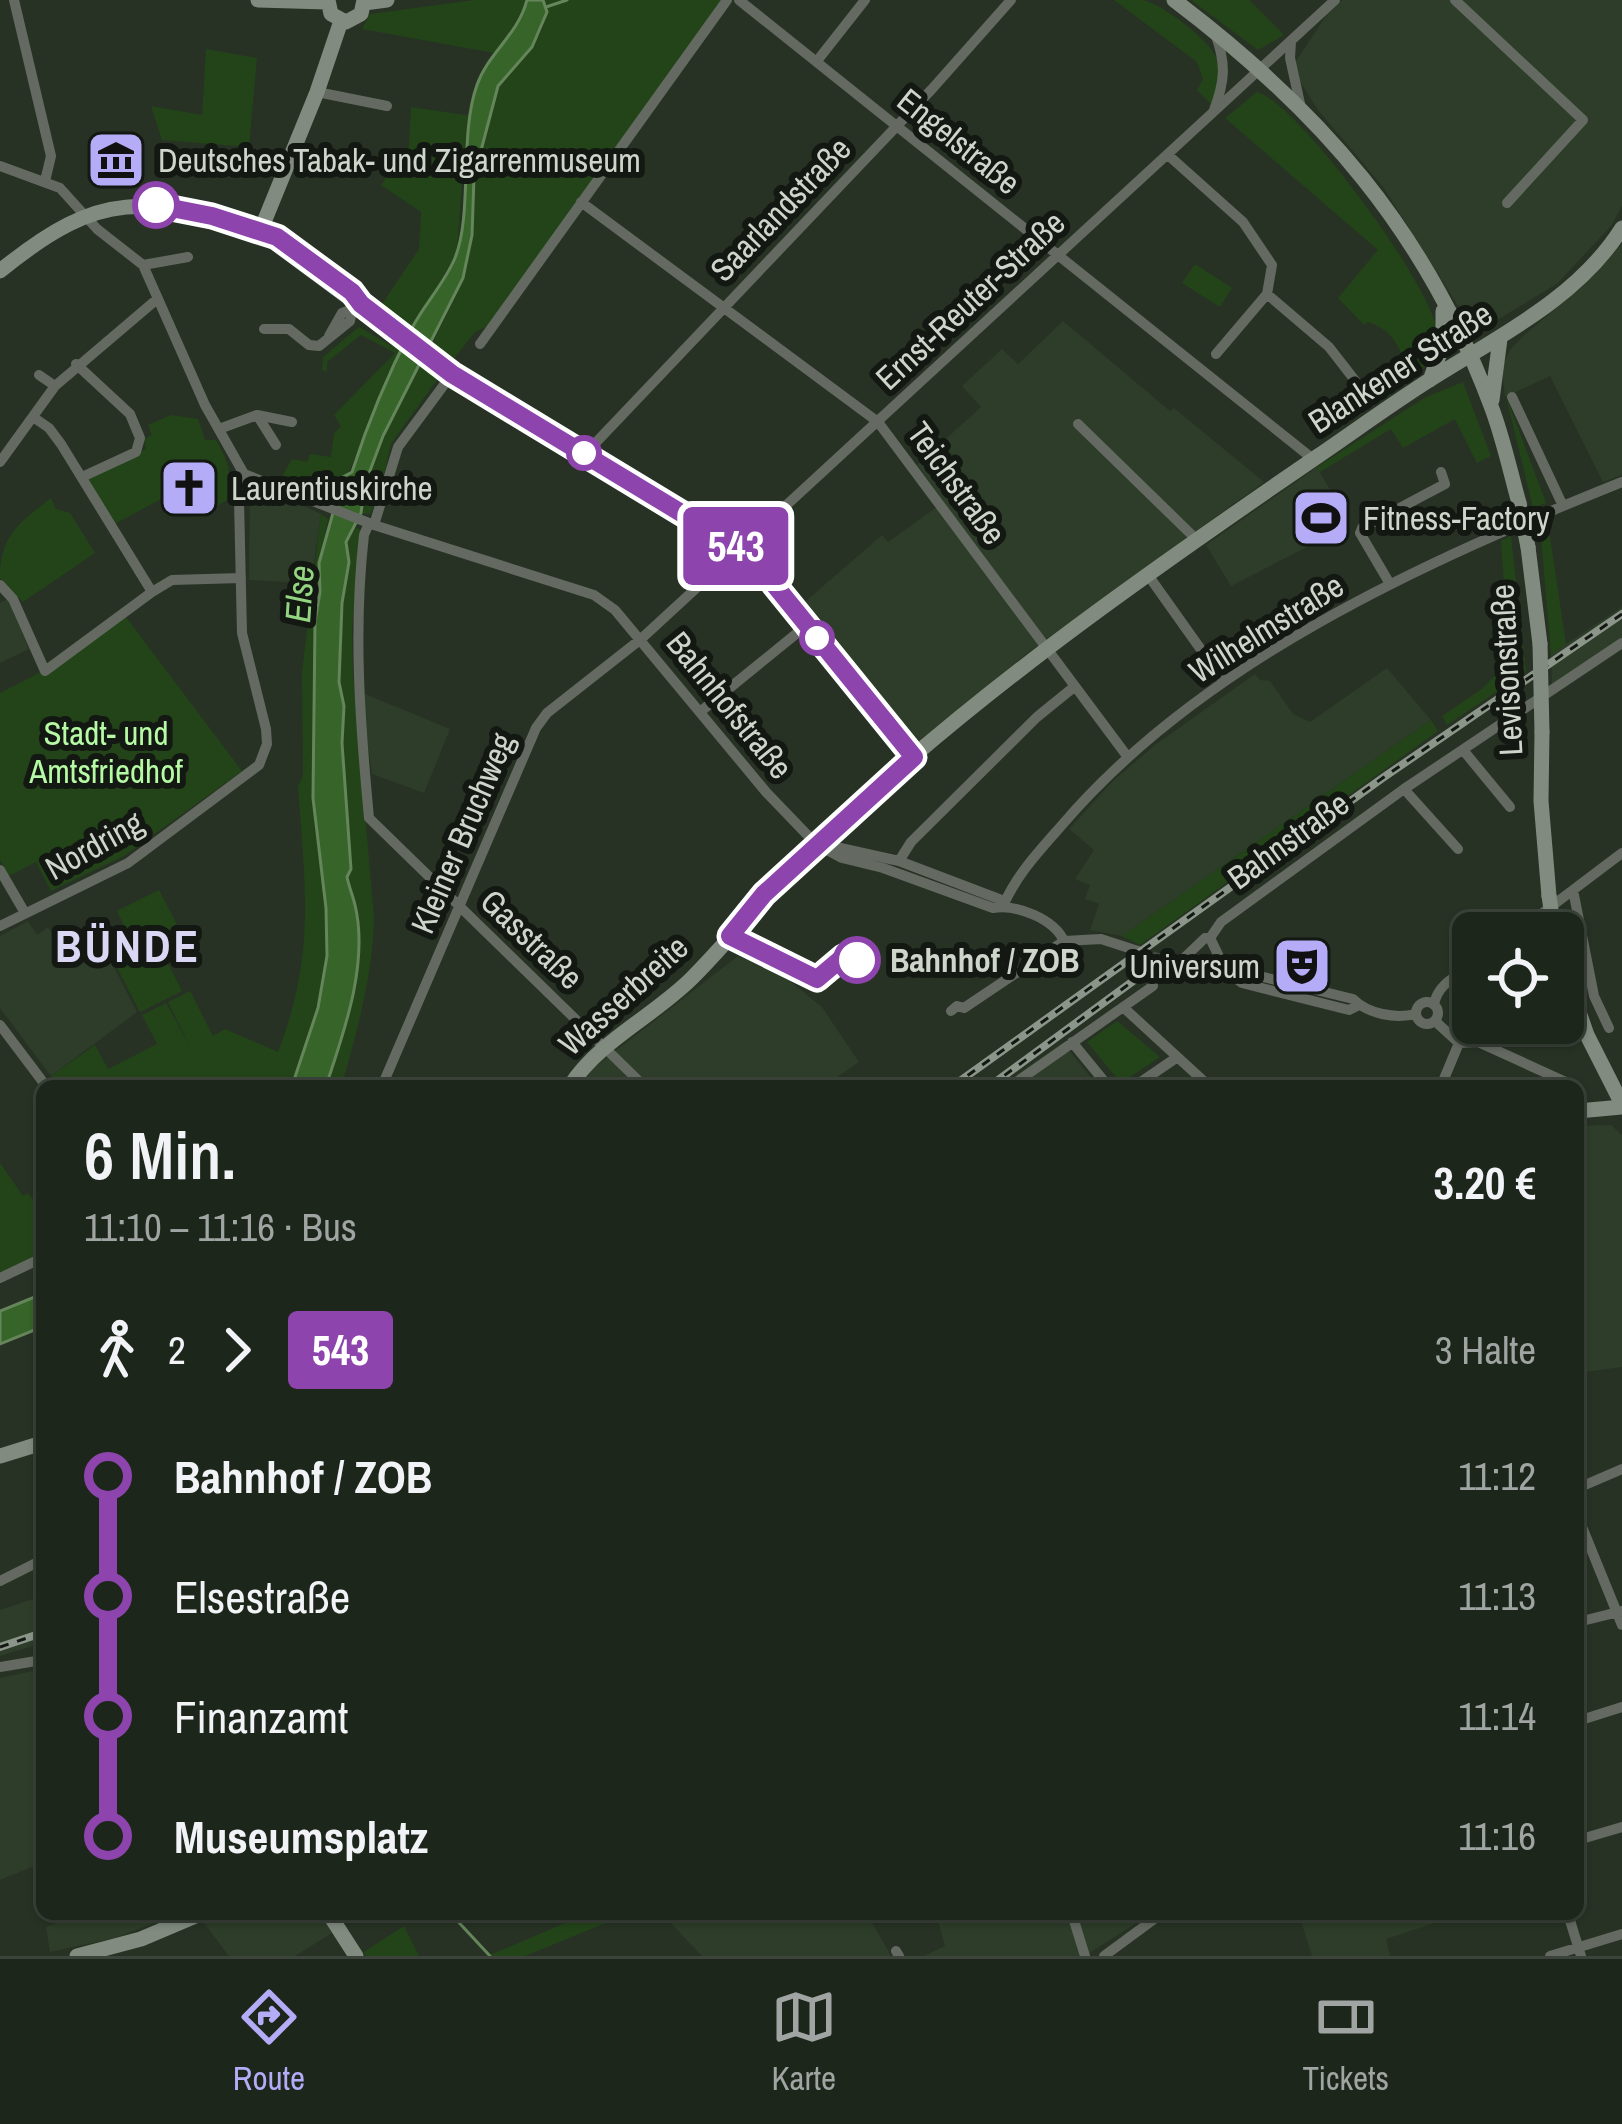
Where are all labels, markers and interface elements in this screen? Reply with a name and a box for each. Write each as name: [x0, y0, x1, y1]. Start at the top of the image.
street label: Engelstraße: [888, 78, 1030, 204]
street label: Saarlandstraße: [700, 127, 860, 291]
museum icon: Deutsches Tabak- und Zigarrenmuseum: [85, 129, 147, 191]
place label: Deutsches Tabak- und Zigarrenmuseum: [158, 138, 641, 182]
unlabelled marker: [134, 183, 178, 227]
street label: Ernst-Reuter-Straße: [866, 201, 1074, 399]
street label: Blankener Straße: [1300, 291, 1500, 443]
street label: Teichstraße: [898, 413, 1016, 553]
unlabelled marker: [568, 437, 600, 469]
church icon: Laurentiuskirche: [158, 457, 220, 519]
place label: Laurentiuskirche: [231, 466, 433, 510]
sports icon: Fitness-Factory: [1290, 487, 1352, 549]
place label: Fitness-Factory: [1363, 496, 1550, 540]
line badge: 543: [667, 507, 805, 585]
text: 543: [707, 518, 765, 574]
street label: Wilhelmstraße: [1180, 563, 1352, 693]
water label: Else: [273, 564, 325, 624]
street label: Levisonstraße: [1480, 583, 1532, 757]
street label: Bahnhofstraße: [657, 622, 803, 788]
unlabelled marker: [801, 622, 833, 654]
park label: Stadt- und Amtsfriedhof: [28, 711, 183, 793]
street label: Kleiner Bruchweg: [400, 726, 524, 940]
street label: Bahnstraße: [1218, 781, 1358, 899]
street label: Nordring: [37, 800, 151, 890]
street label: Gasstraße: [471, 879, 593, 999]
map controls: [1452, 912, 1584, 1044]
button: locate: [1452, 912, 1584, 1044]
district label: BÜNDE: [55, 915, 201, 976]
street label: Wasserbreite: [549, 925, 697, 1065]
theatre icon: Universum: [1271, 935, 1333, 997]
marker: Bahnhof / ZOB: [835, 938, 879, 982]
place label: Bahnhof / ZOB: [890, 938, 1079, 982]
place label: Universum: [1129, 944, 1260, 988]
text: 6 Min.: [84, 1111, 236, 1200]
text: 3.20 €: [1433, 1152, 1536, 1213]
text: 11:10 – 11:16 · Bus: [84, 1201, 357, 1253]
icon: walk: [84, 1317, 150, 1383]
icon: forward: [204, 1317, 270, 1383]
text: 543: [312, 1322, 369, 1378]
text: 2: [168, 1324, 186, 1376]
text: 3 Halte: [1435, 1324, 1536, 1376]
text: Bahnhof / ZOB: [174, 1446, 432, 1507]
text: 11:12: [1458, 1450, 1536, 1502]
text: Elsestraße: [174, 1566, 350, 1627]
text: 11:13: [1458, 1570, 1536, 1622]
text: Finanzamt: [174, 1686, 348, 1747]
text: 11:14: [1458, 1690, 1536, 1742]
text: Museumsplatz: [174, 1806, 428, 1867]
text: 11:16: [1458, 1810, 1536, 1862]
tab: Route: [233, 1984, 305, 2100]
tab: Karte: [771, 1984, 837, 2100]
tab: Tickets: [1303, 1984, 1389, 2100]

